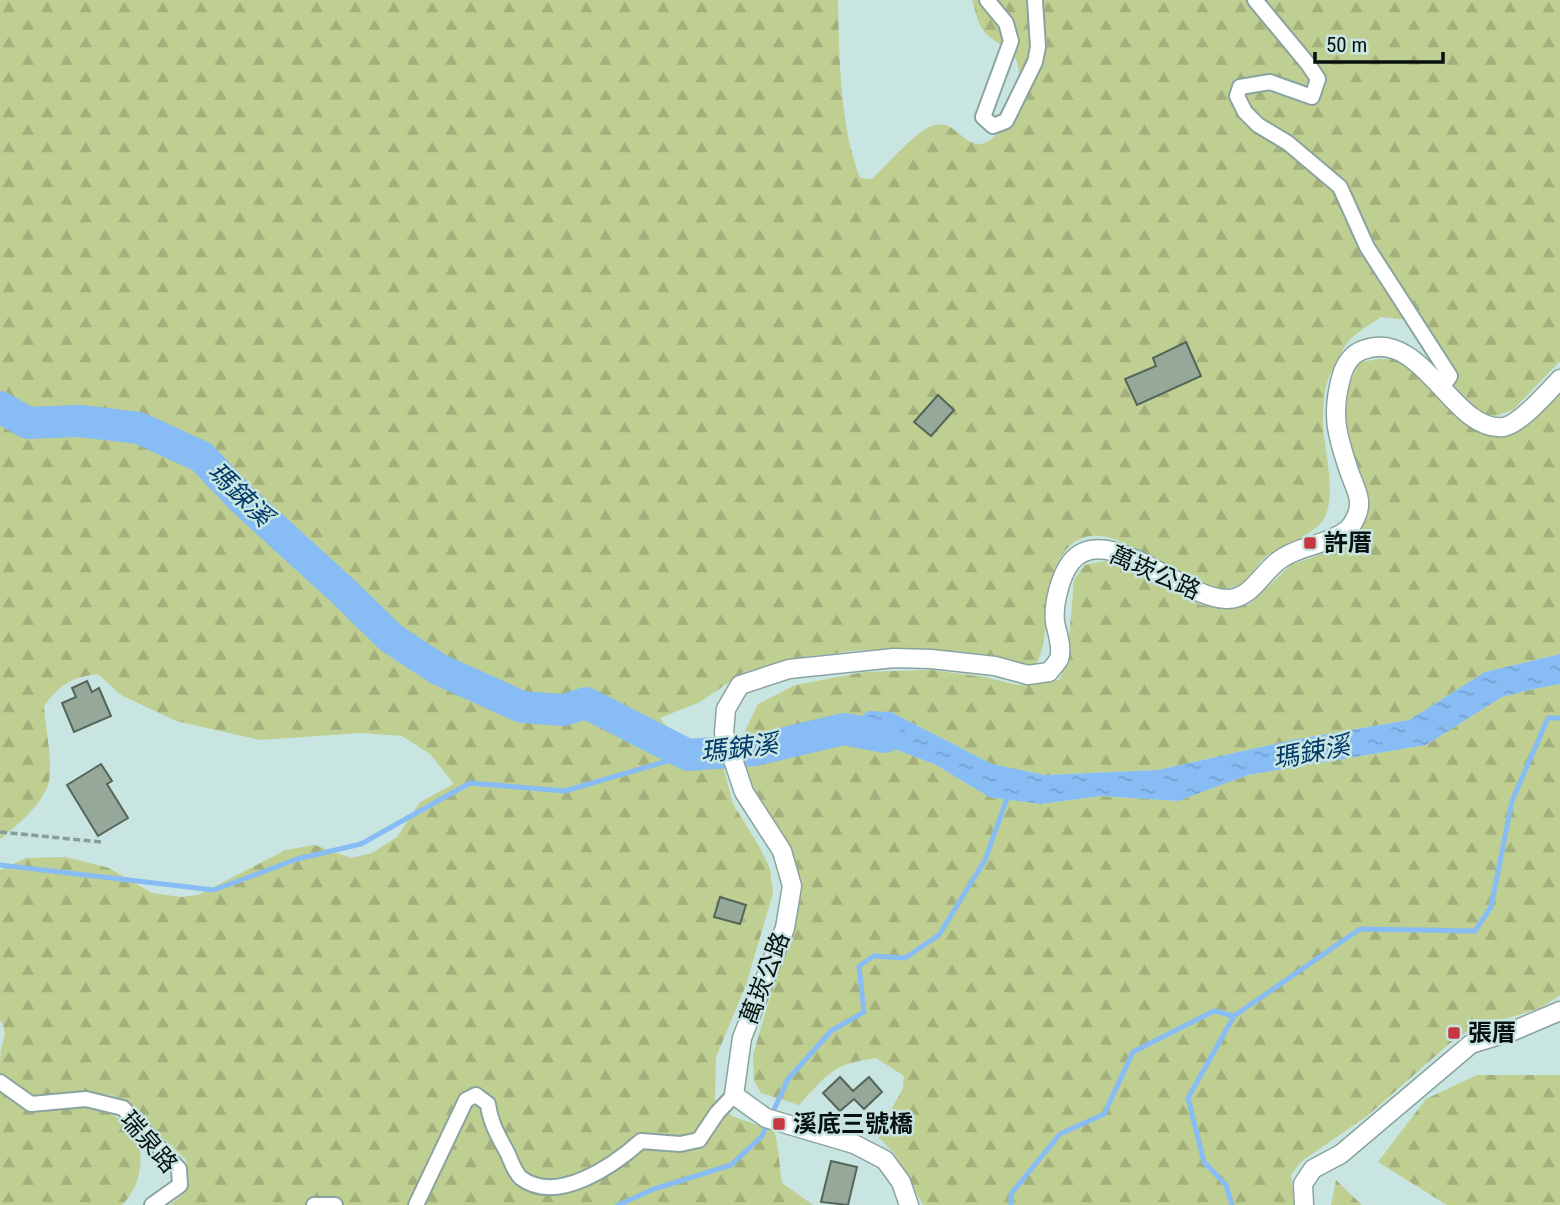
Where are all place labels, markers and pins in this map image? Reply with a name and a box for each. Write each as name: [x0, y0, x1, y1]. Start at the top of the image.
place label: 許厝: [1324, 529, 1372, 557]
marker: 許厝: [1302, 535, 1318, 551]
place label: 張厝: [1468, 1019, 1516, 1047]
marker: 張厝: [1446, 1025, 1462, 1041]
place label: 溪底三號橋: [793, 1110, 913, 1138]
marker: 溪底三號橋: [771, 1116, 787, 1132]

